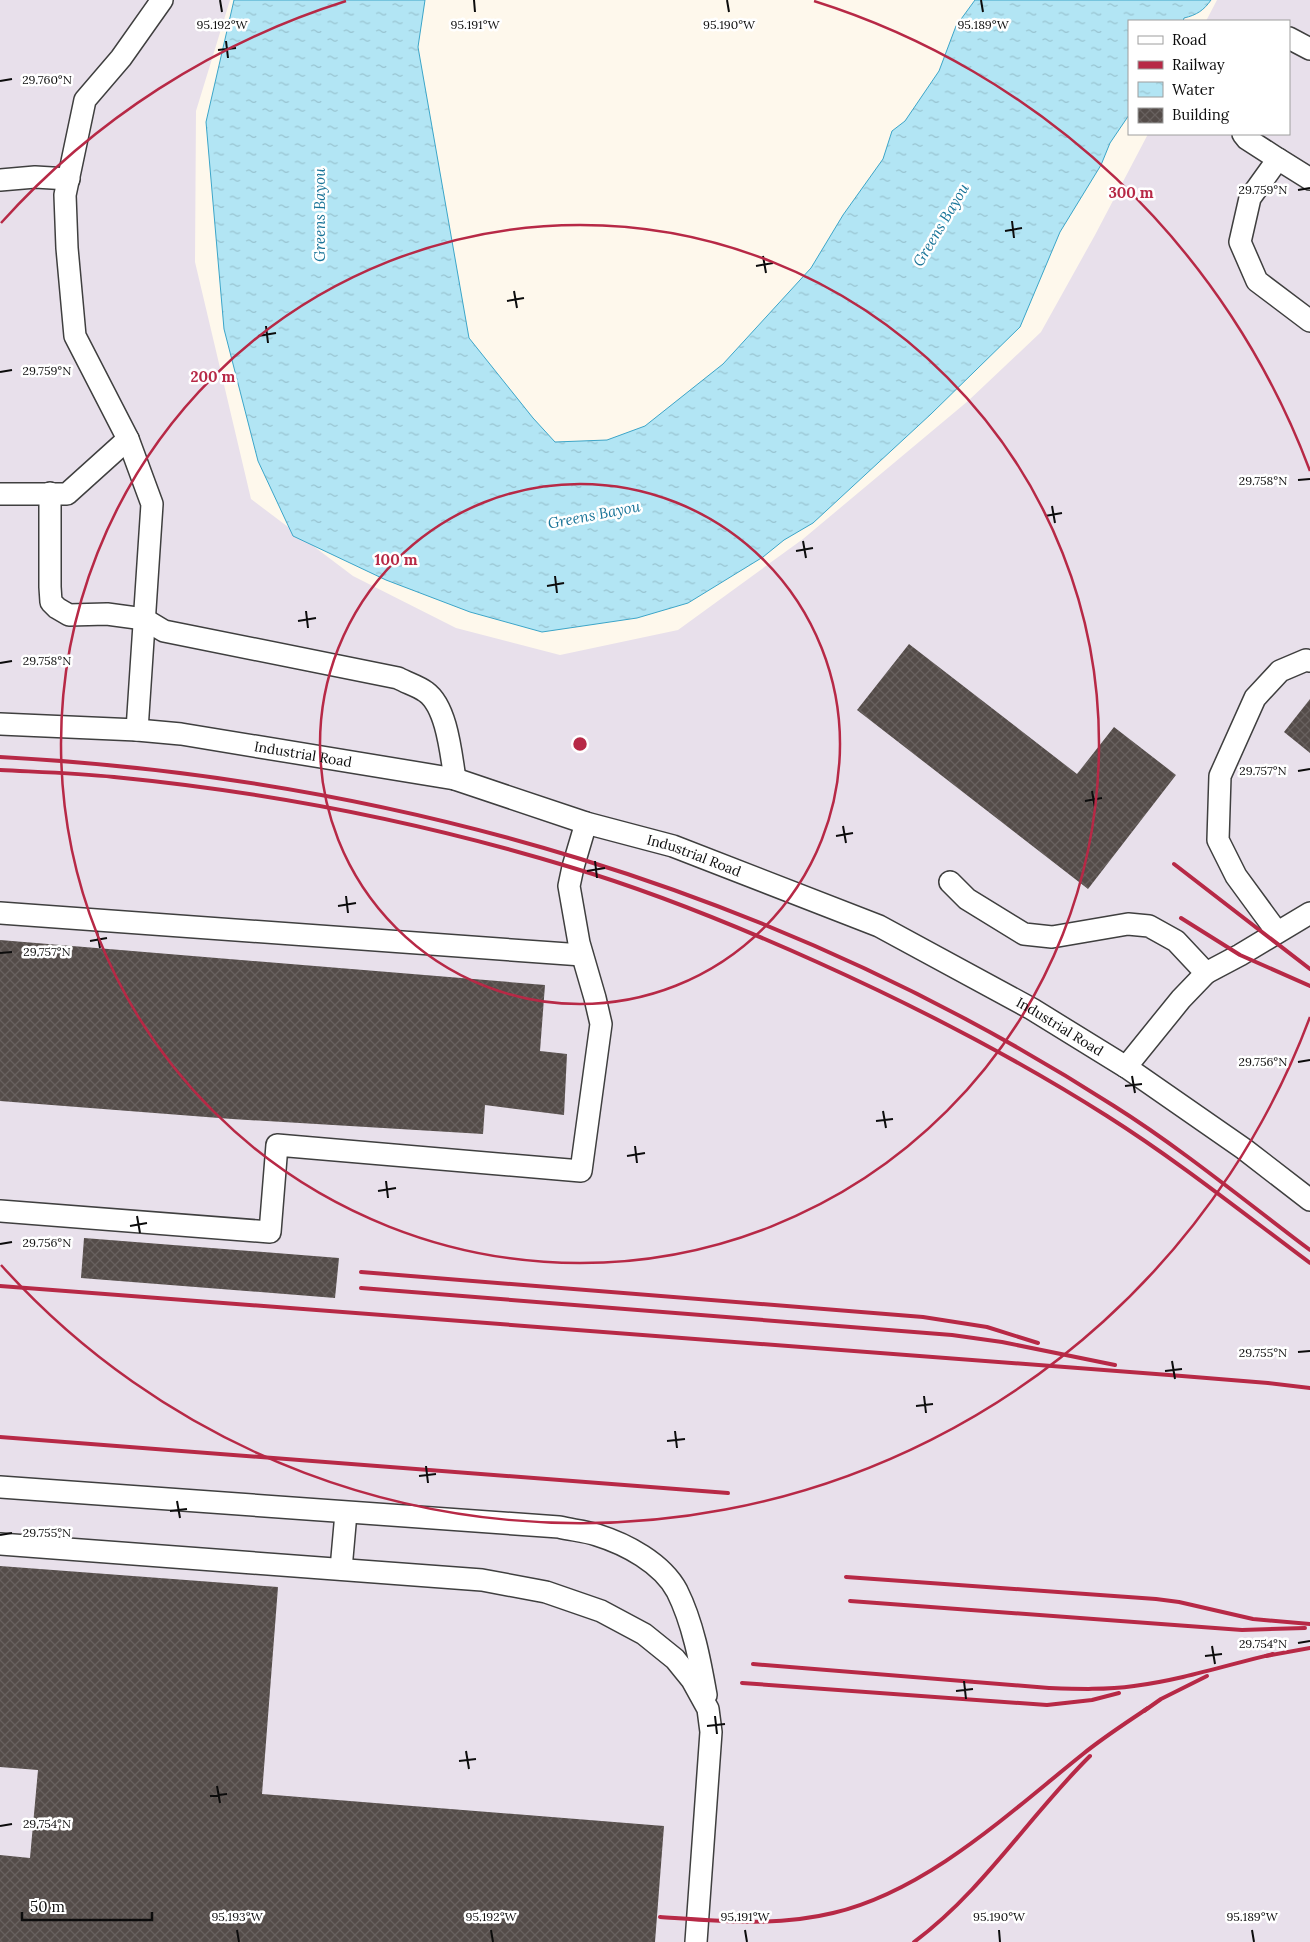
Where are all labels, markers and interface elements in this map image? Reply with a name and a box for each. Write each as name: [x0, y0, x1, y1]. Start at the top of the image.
text: 95.192°W: [197, 17, 249, 32]
text: 95.191°W: [451, 17, 501, 32]
text: 95.190°W: [703, 17, 756, 32]
text: 95.189°W: [957, 17, 1010, 32]
legend: [1128, 20, 1290, 135]
text: Road: [1172, 30, 1207, 49]
text: Railway: [1172, 55, 1225, 74]
text: 29.760°N: [22, 72, 72, 87]
text: Water: [1172, 80, 1215, 99]
text: Building: [1172, 105, 1230, 124]
water label: Greens Bayou: [310, 168, 329, 262]
water label: Greens Bayou: [908, 180, 973, 270]
text: 29.759°N: [1239, 182, 1287, 197]
text: 300 m: [1108, 183, 1154, 202]
text: 29.759°N: [23, 363, 71, 378]
text: 200 m: [191, 367, 236, 386]
text: 29.758°N: [1239, 473, 1287, 488]
water label: Greens Bayou: [546, 496, 642, 533]
text: 100 m: [375, 550, 418, 569]
text: 29.758°N: [23, 653, 71, 668]
centre of rings: [571, 735, 589, 753]
street label: Industrial Road: [253, 737, 353, 771]
text: 29.757°N: [1239, 763, 1287, 778]
street label: Industrial Road: [645, 830, 744, 881]
text: 29.757°N: [23, 944, 71, 959]
street label: Industrial Road: [1013, 993, 1107, 1060]
text: 29.756°N: [1239, 1054, 1287, 1069]
text: 29.756°N: [23, 1235, 71, 1250]
text: 29.755°N: [1239, 1345, 1287, 1360]
text: 29.755°N: [23, 1525, 71, 1540]
text: 29.754°N: [1239, 1636, 1287, 1651]
text: 29.754°N: [23, 1816, 71, 1831]
scale bar: [22, 1890, 152, 1922]
text: 50 m: [30, 1897, 65, 1916]
text: 95.193°W: [211, 1909, 264, 1924]
text: 95.192°W: [466, 1909, 518, 1924]
text: 95.191°W: [721, 1909, 771, 1924]
text: 95.190°W: [973, 1909, 1026, 1924]
text: 95.189°W: [1226, 1909, 1279, 1924]

